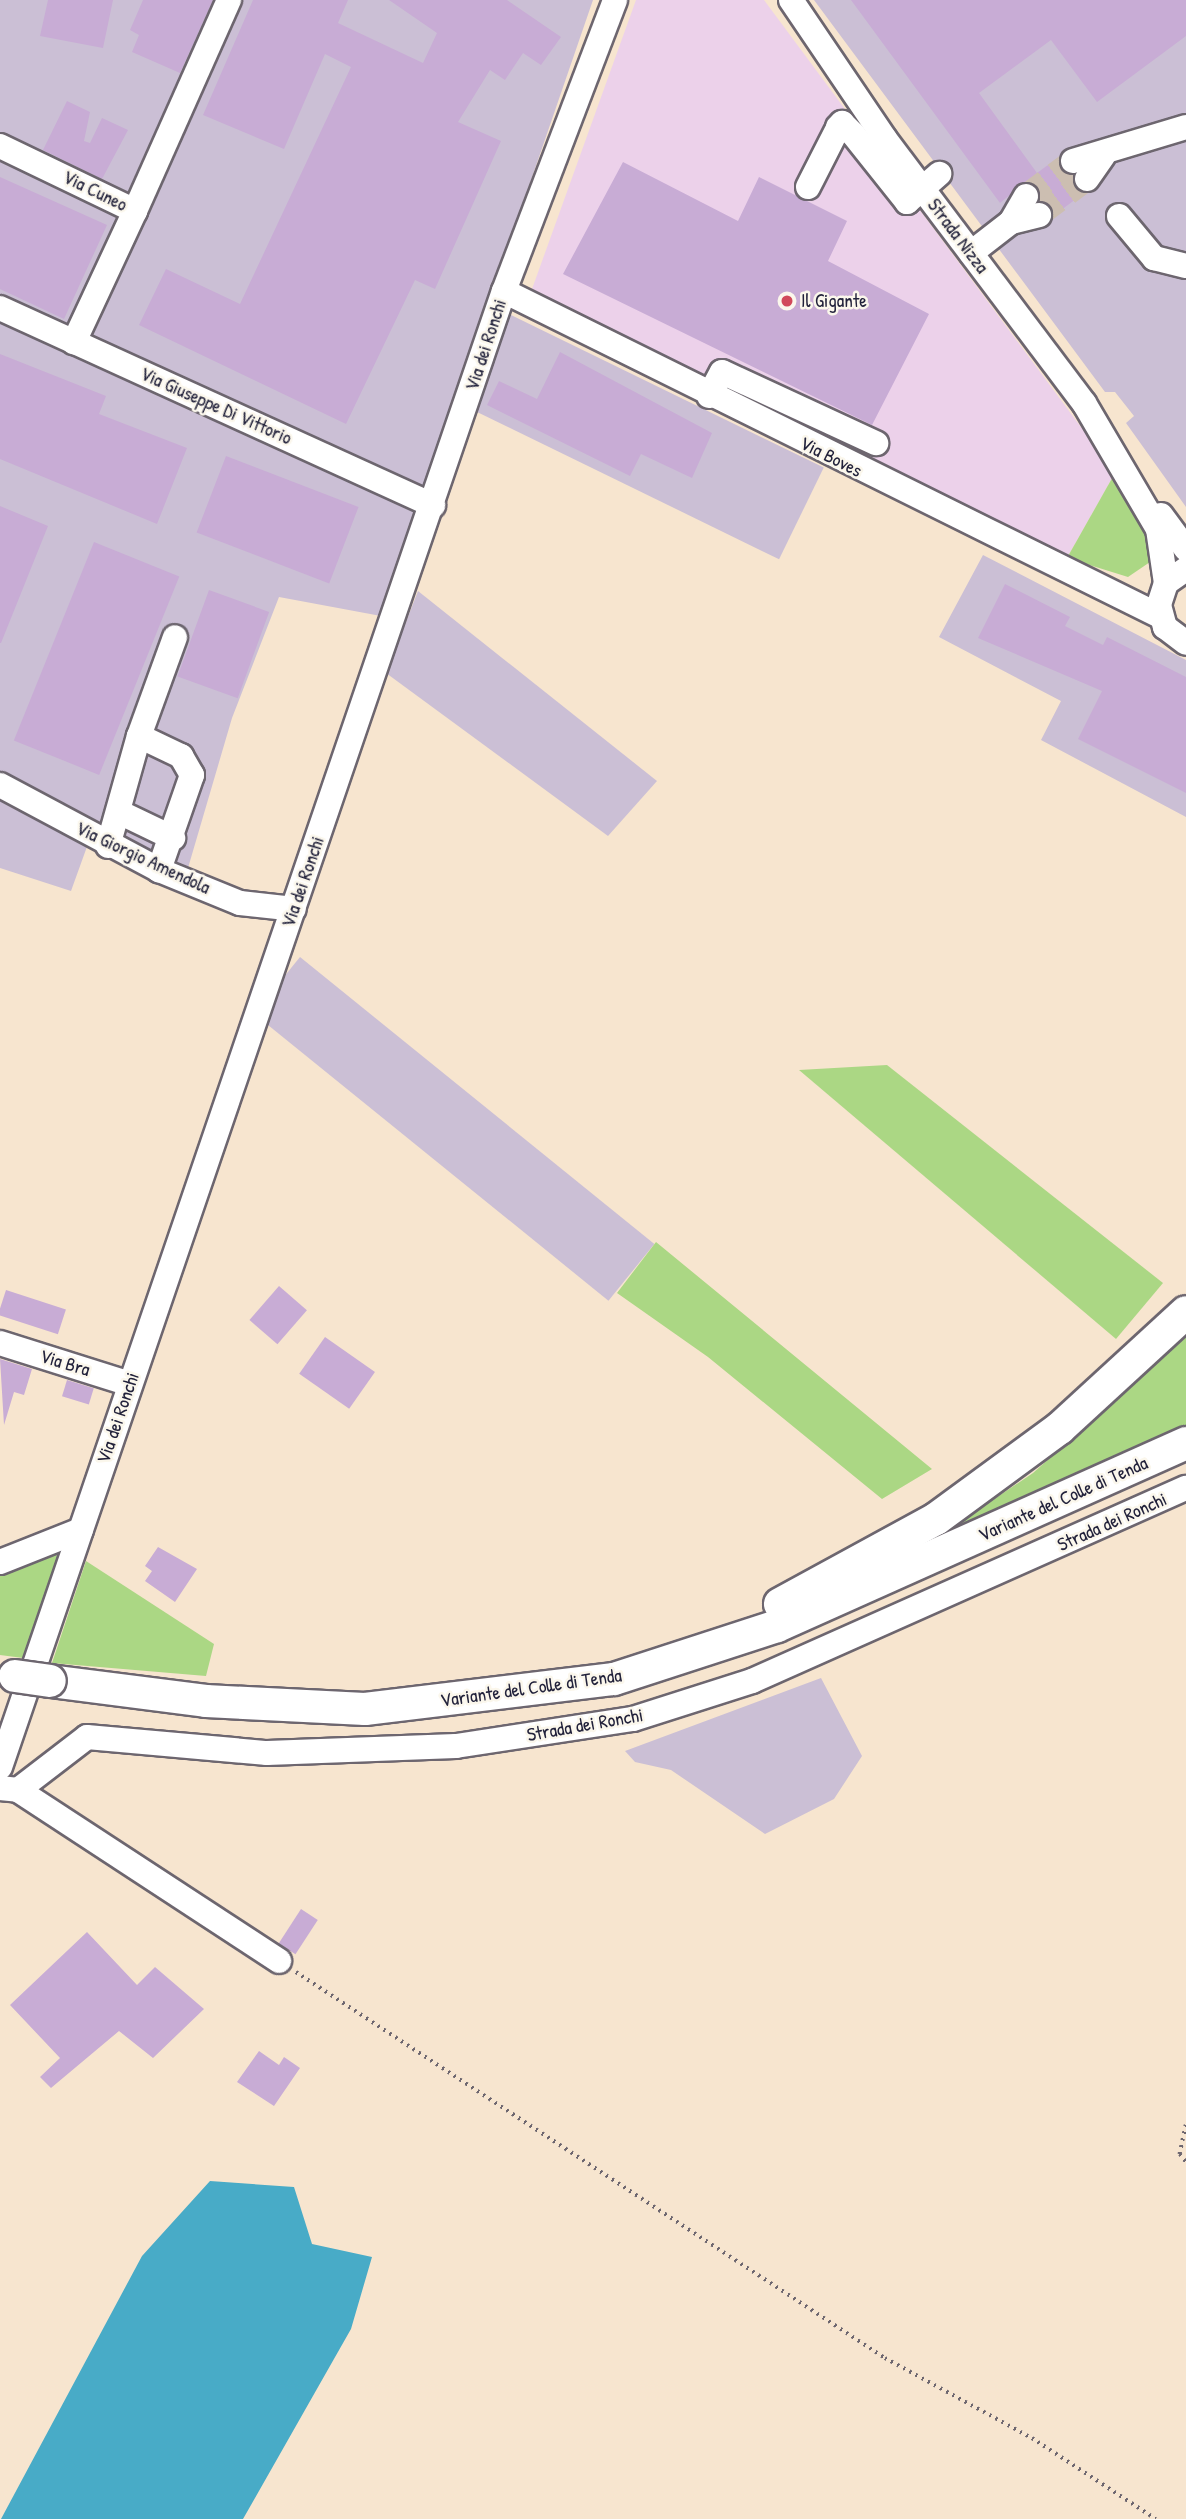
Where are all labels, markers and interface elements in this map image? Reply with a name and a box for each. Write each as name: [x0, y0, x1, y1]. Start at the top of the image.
street label: Via Cuneo: [59, 166, 131, 216]
street label: Strada Nizza: [923, 194, 993, 278]
place label: Il Gigante: [801, 290, 867, 312]
marker: Il Gigante: [779, 293, 795, 309]
street label: Via dei Ronchi: [461, 296, 511, 394]
street label: Via Giuseppe Di Vittorio: [137, 362, 295, 450]
street label: Via Boves: [796, 432, 866, 482]
street label: Via Giorgio Amendola: [72, 817, 214, 899]
street label: Via dei Ronchi: [277, 833, 329, 931]
street label: Via Bra: [37, 1345, 93, 1381]
street label: Via dei Ronchi: [92, 1369, 144, 1467]
street label: Variante del Colle di Tenda: [975, 1451, 1151, 1547]
street label: Strada dei Ronchi: [1054, 1488, 1170, 1556]
street label: Variante del Colle di Tenda: [439, 1664, 623, 1712]
street label: Strada dei Ronchi: [525, 1704, 645, 1746]

